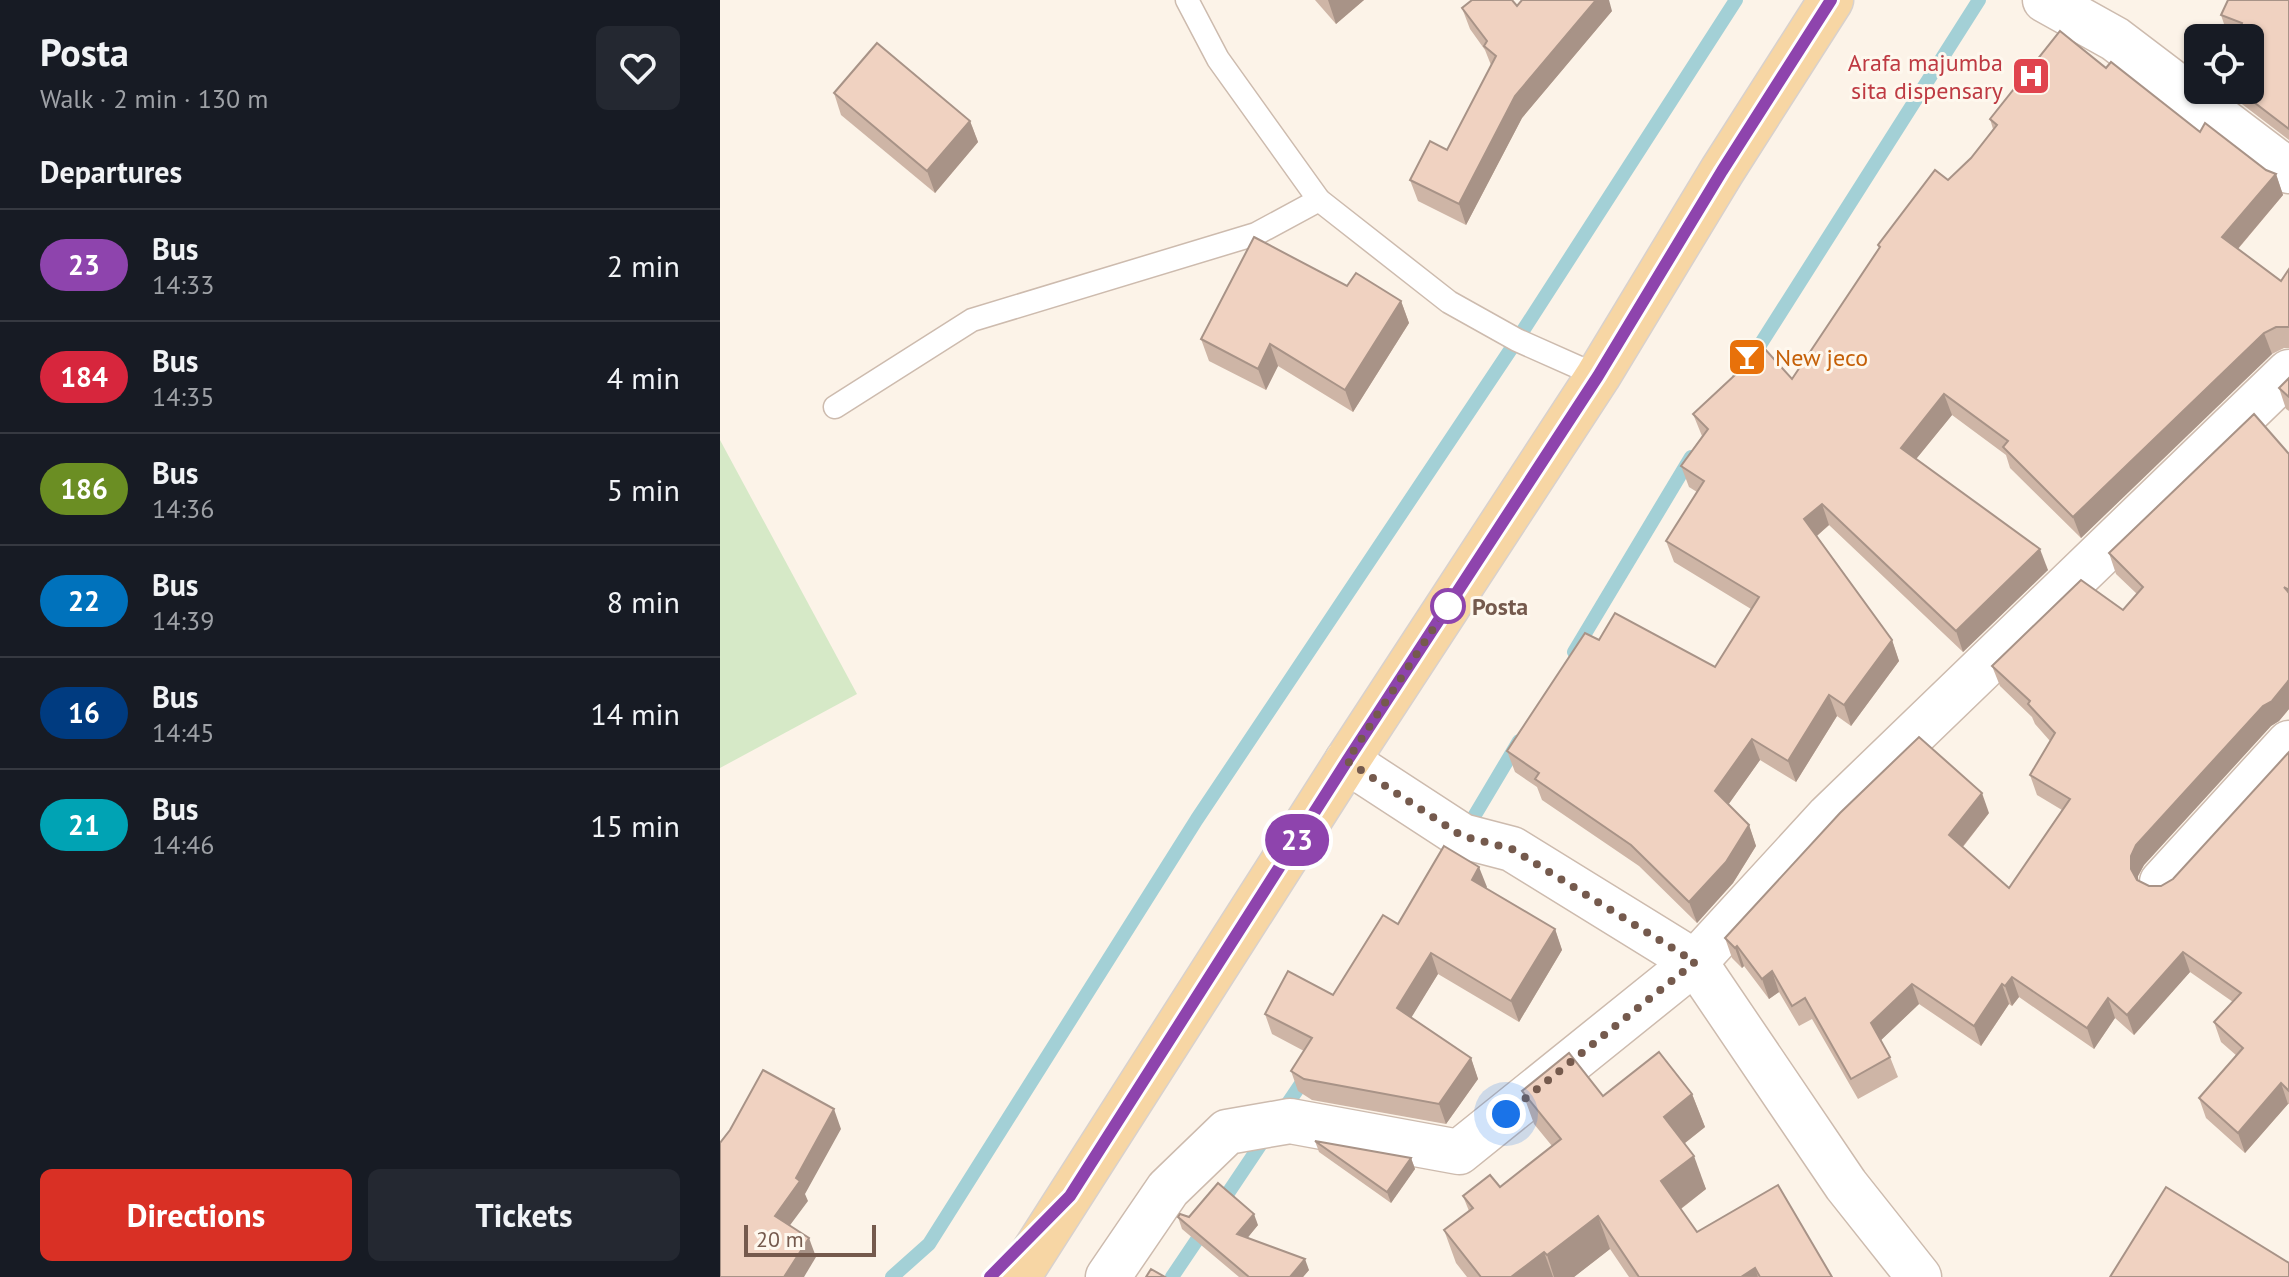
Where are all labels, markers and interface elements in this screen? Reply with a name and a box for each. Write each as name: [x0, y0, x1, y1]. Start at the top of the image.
map controls: [2184, 24, 2264, 104]
button: locate: [2184, 24, 2264, 104]
button: heart: [596, 26, 680, 110]
text: Posta: [40, 27, 129, 76]
place label: Arafa majumba sita dispensary: [1848, 47, 2003, 106]
hospital icon: Arafa majumba sita dispensary: [2010, 55, 2052, 97]
text: Walk · 2 min · 130 m: [40, 82, 268, 115]
text: Departures: [40, 152, 182, 191]
text: Bus: [152, 229, 199, 268]
text: 23: [68, 246, 100, 283]
text: 2 min: [607, 246, 680, 285]
text: 14:33: [152, 268, 214, 301]
bar icon: New jeco: [1726, 336, 1768, 378]
text: Bus: [152, 341, 199, 380]
place label: New jeco: [1775, 342, 1868, 373]
text: 184: [60, 358, 108, 395]
text: 4 min: [607, 358, 680, 397]
text: 14:35: [152, 380, 214, 413]
text: Bus: [152, 453, 199, 492]
text: 186: [60, 470, 108, 507]
text: 5 min: [607, 470, 680, 509]
text: 14:36: [152, 492, 214, 525]
text: Bus: [152, 565, 199, 604]
text: 22: [68, 582, 100, 619]
text: 8 min: [607, 582, 680, 621]
marker: Posta: [1431, 589, 1465, 623]
place label: Posta: [1472, 591, 1528, 622]
text: 14:39: [152, 604, 214, 637]
text: Bus: [152, 677, 199, 716]
text: 16: [68, 694, 100, 731]
text: 14 min: [590, 694, 680, 733]
text: 14:45: [152, 716, 214, 749]
text: Bus: [152, 789, 199, 828]
text: 21: [68, 806, 100, 843]
text: 15 min: [590, 806, 680, 845]
line badge: 23: [1261, 814, 1333, 866]
text: 23: [1281, 821, 1313, 858]
text: 14:46: [152, 828, 214, 861]
your location: [1486, 1094, 1526, 1134]
button: Directions: [40, 1169, 352, 1261]
button: Tickets: [368, 1169, 680, 1261]
scale bar: [744, 1221, 876, 1257]
text: 20 m: [756, 1225, 804, 1253]

